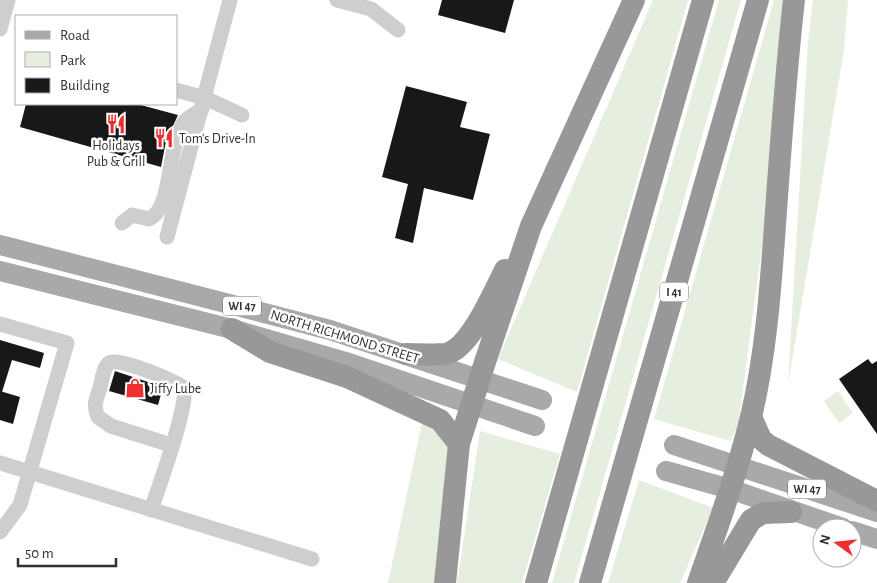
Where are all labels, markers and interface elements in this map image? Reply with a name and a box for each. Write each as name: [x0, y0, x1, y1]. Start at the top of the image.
legend: [15, 15, 178, 105]
text: Road: [60, 28, 90, 43]
text: Park: [60, 53, 86, 68]
text: Building: [60, 78, 110, 93]
restaurant icon: Holidays Pub & Grill: [105, 113, 127, 135]
restaurant icon: Tom's Drive-In: [153, 127, 175, 149]
place label: Tom's Drive-In: [179, 132, 256, 146]
place label: Holidays Pub & Grill: [87, 139, 145, 169]
road number: I 41: [660, 282, 688, 302]
road number: WI 47: [223, 296, 261, 316]
street label: NORTH RICHMOND STREET: [269, 308, 421, 366]
shop icon: Jiffy Lube: [124, 377, 146, 399]
place label: Jiffy Lube: [150, 382, 201, 396]
road number: WI 47: [788, 479, 826, 498]
north arrow: [812, 518, 862, 568]
text: N: [817, 533, 833, 546]
scale bar: [18, 536, 115, 568]
text: 50 m: [25, 546, 54, 561]

